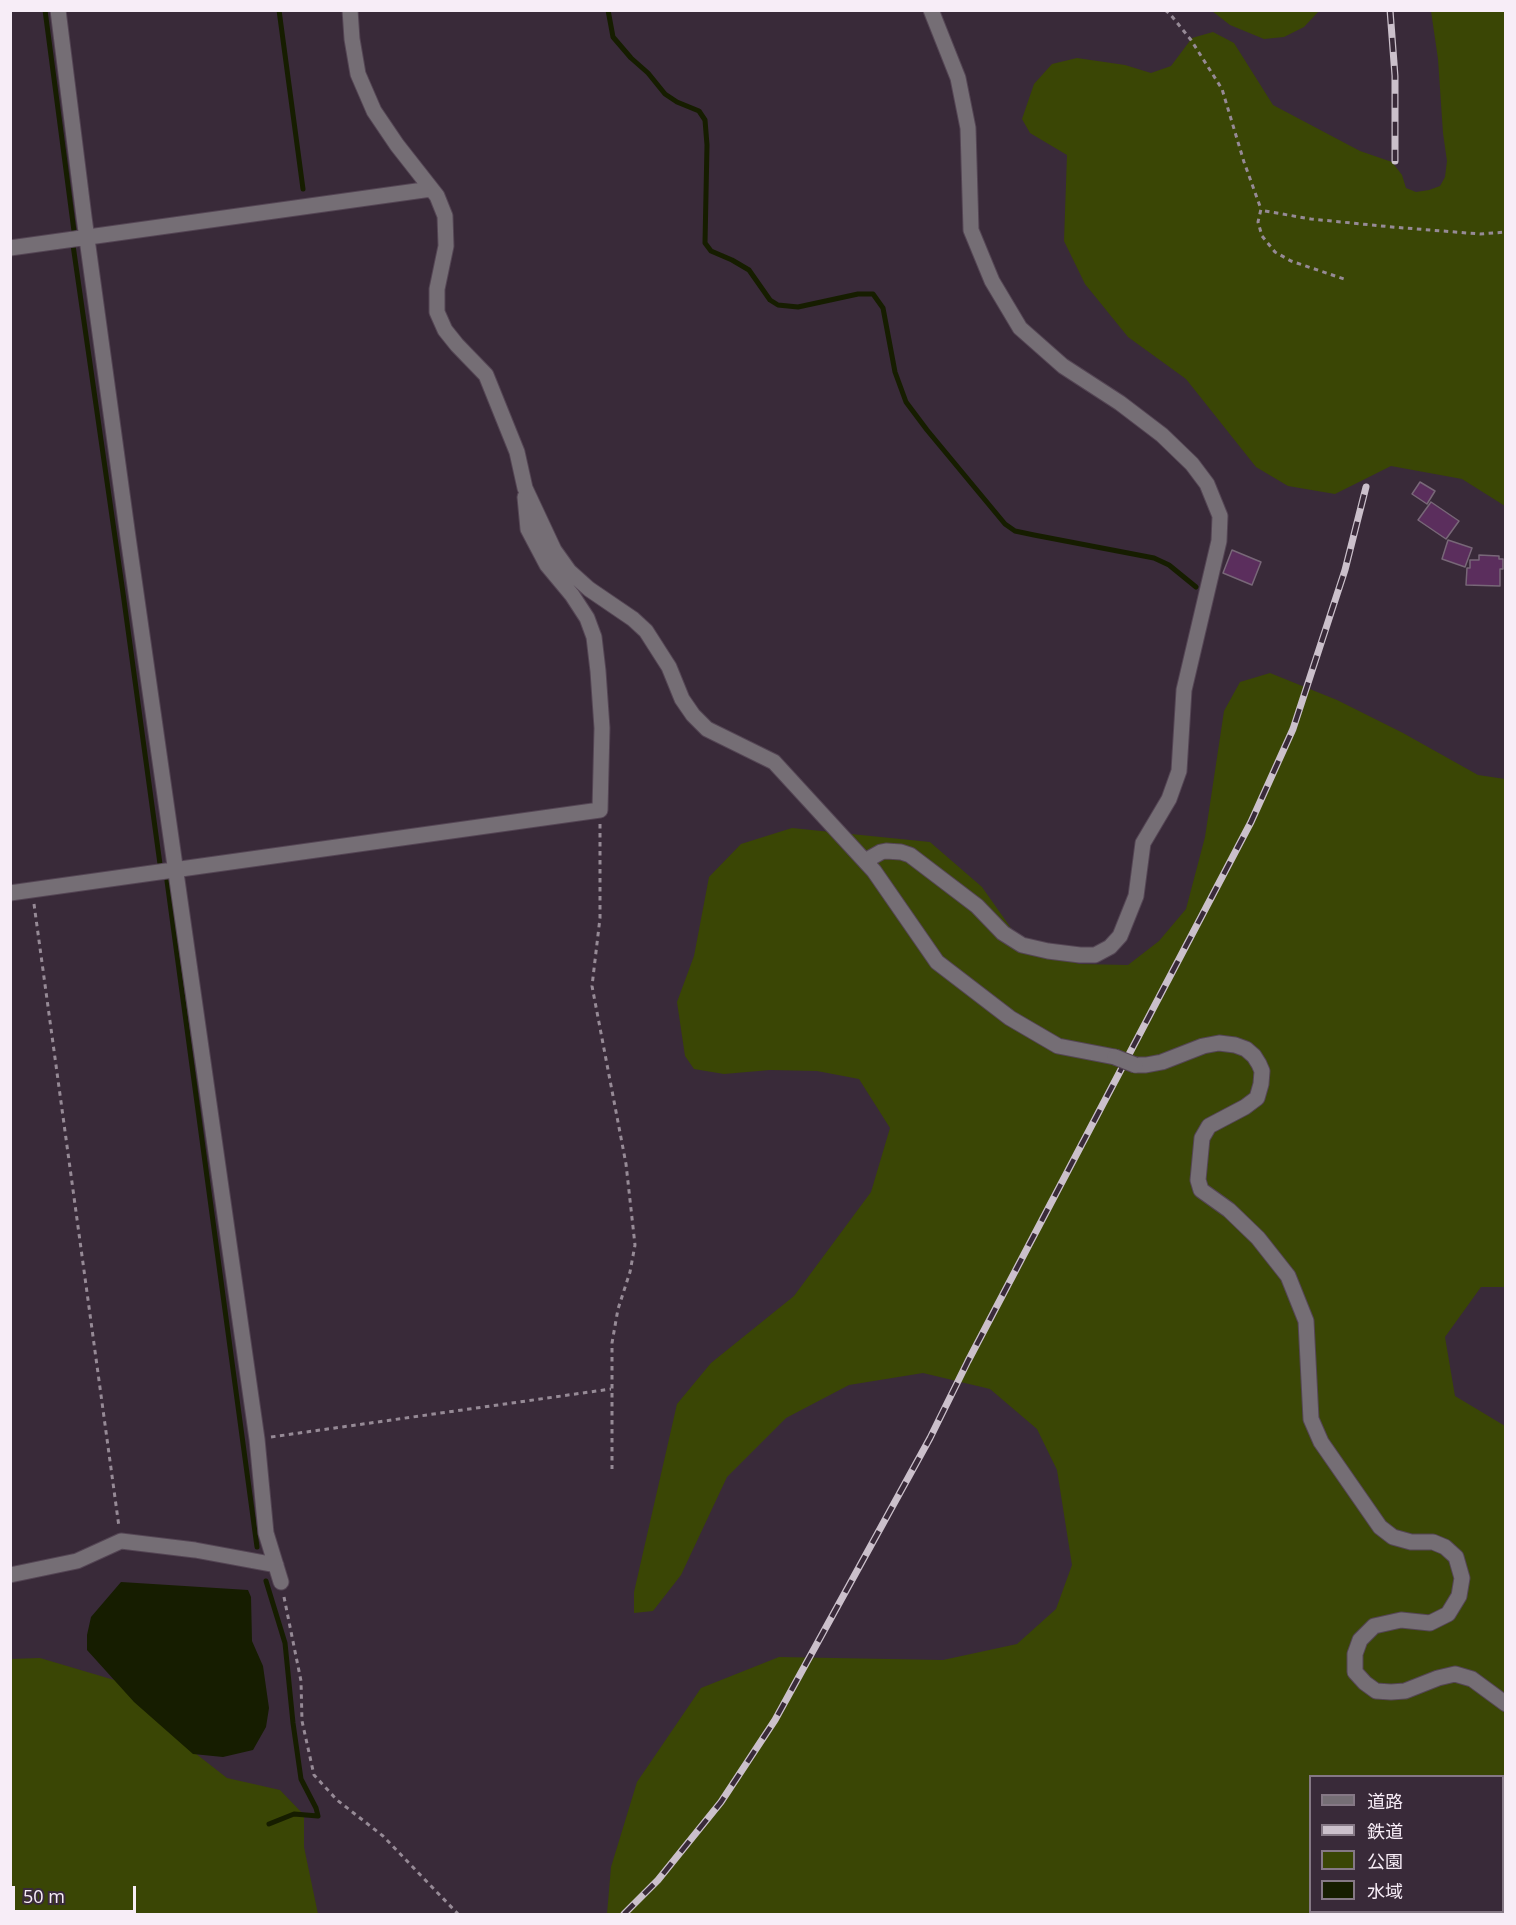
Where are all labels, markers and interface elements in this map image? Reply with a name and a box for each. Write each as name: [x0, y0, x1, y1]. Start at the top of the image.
legend: [1309, 1775, 1504, 1913]
text: 道路: [1367, 1789, 1403, 1813]
text: 鉄道: [1367, 1819, 1403, 1843]
text: 公園: [1367, 1849, 1403, 1873]
scale bar: [15, 1874, 140, 1912]
text: 水域: [1367, 1879, 1403, 1903]
text: 50 m: [23, 1884, 65, 1908]

